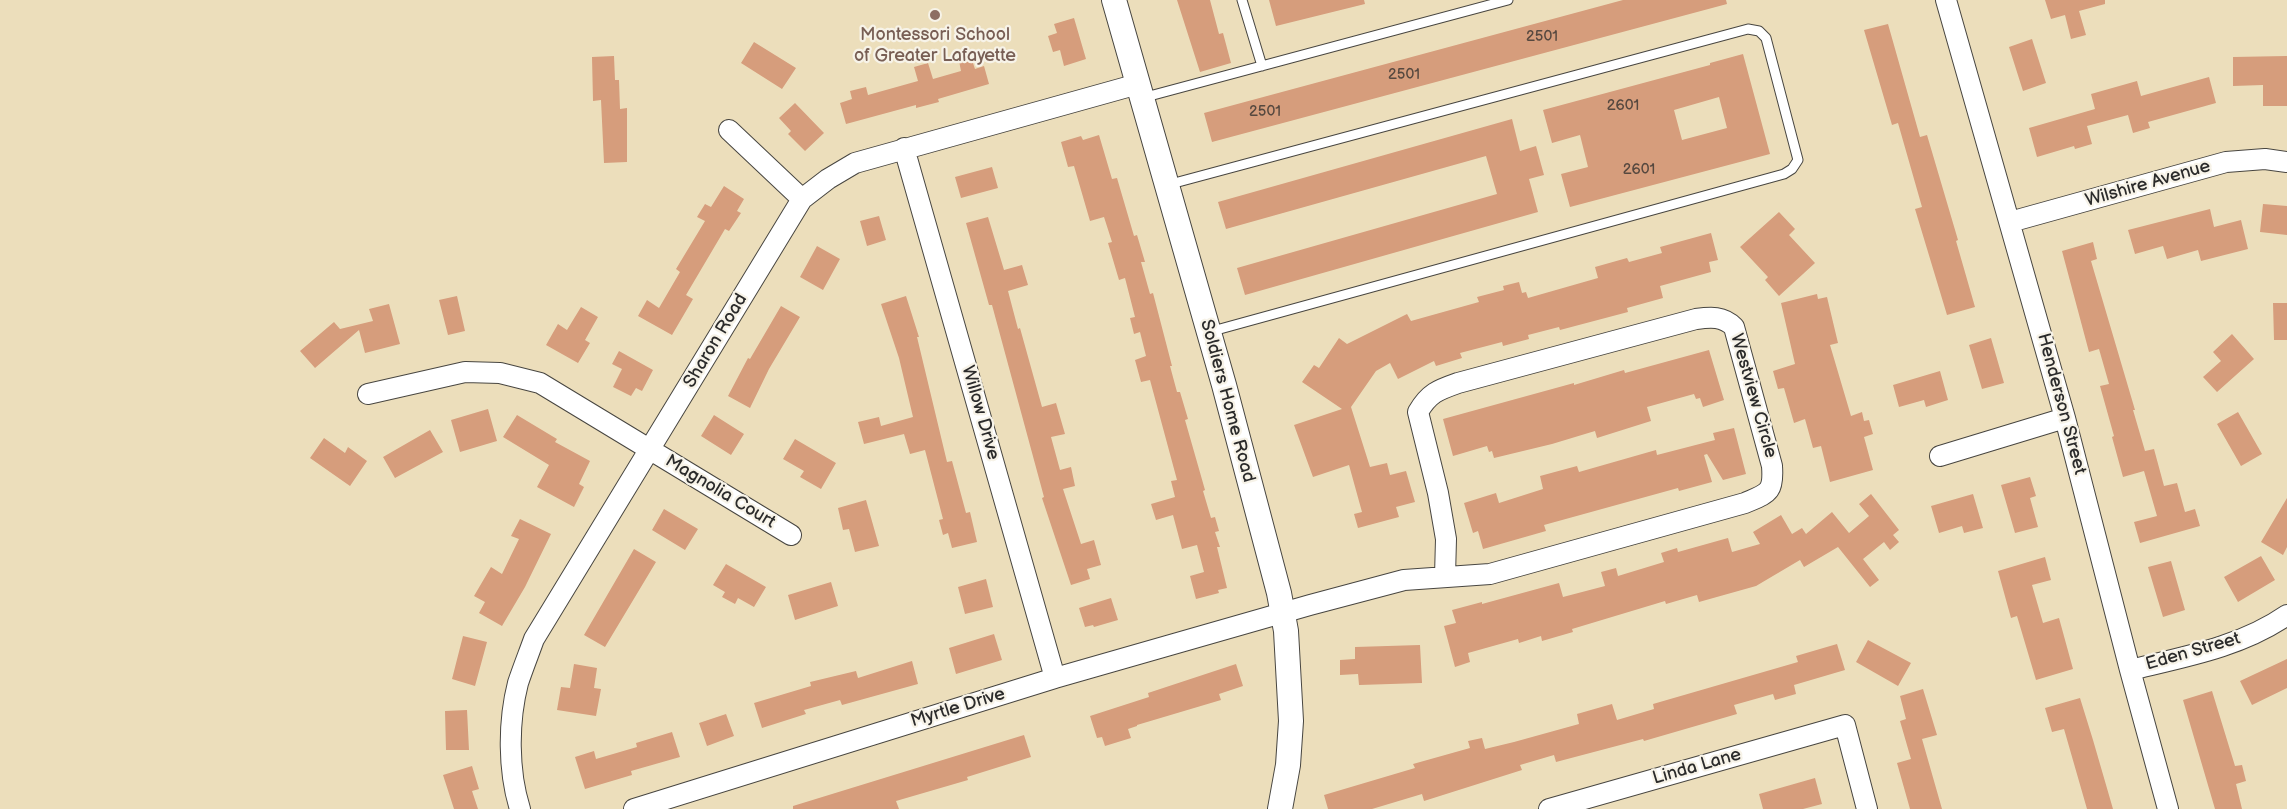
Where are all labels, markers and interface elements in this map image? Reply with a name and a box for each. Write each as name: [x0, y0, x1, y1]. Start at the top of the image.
marker: Montessori School of Greater Lafayette: [928, 8, 942, 22]
place label: Montessori School of Greater Lafayette: [854, 24, 1016, 66]
house number: 2501: [1526, 28, 1558, 46]
house number: 2501: [1388, 66, 1420, 84]
house number: 2601: [1607, 97, 1639, 115]
house number: 2501: [1249, 103, 1281, 121]
street label: Wilshire Avenue: [2083, 156, 2213, 212]
house number: 2601: [1623, 161, 1655, 179]
street label: Sharon Road: [679, 290, 753, 392]
street label: Soldiers Home Road: [1195, 317, 1259, 485]
street label: Westview Circle: [1725, 331, 1781, 461]
street label: Henderson Street: [2032, 331, 2090, 477]
street label: Willow Drive: [956, 363, 1004, 463]
street label: Magnolia Court: [661, 451, 779, 533]
street label: Eden Street: [2143, 628, 2243, 676]
street label: Myrtle Drive: [908, 683, 1008, 733]
street label: Linda Lane: [1650, 744, 1744, 790]

